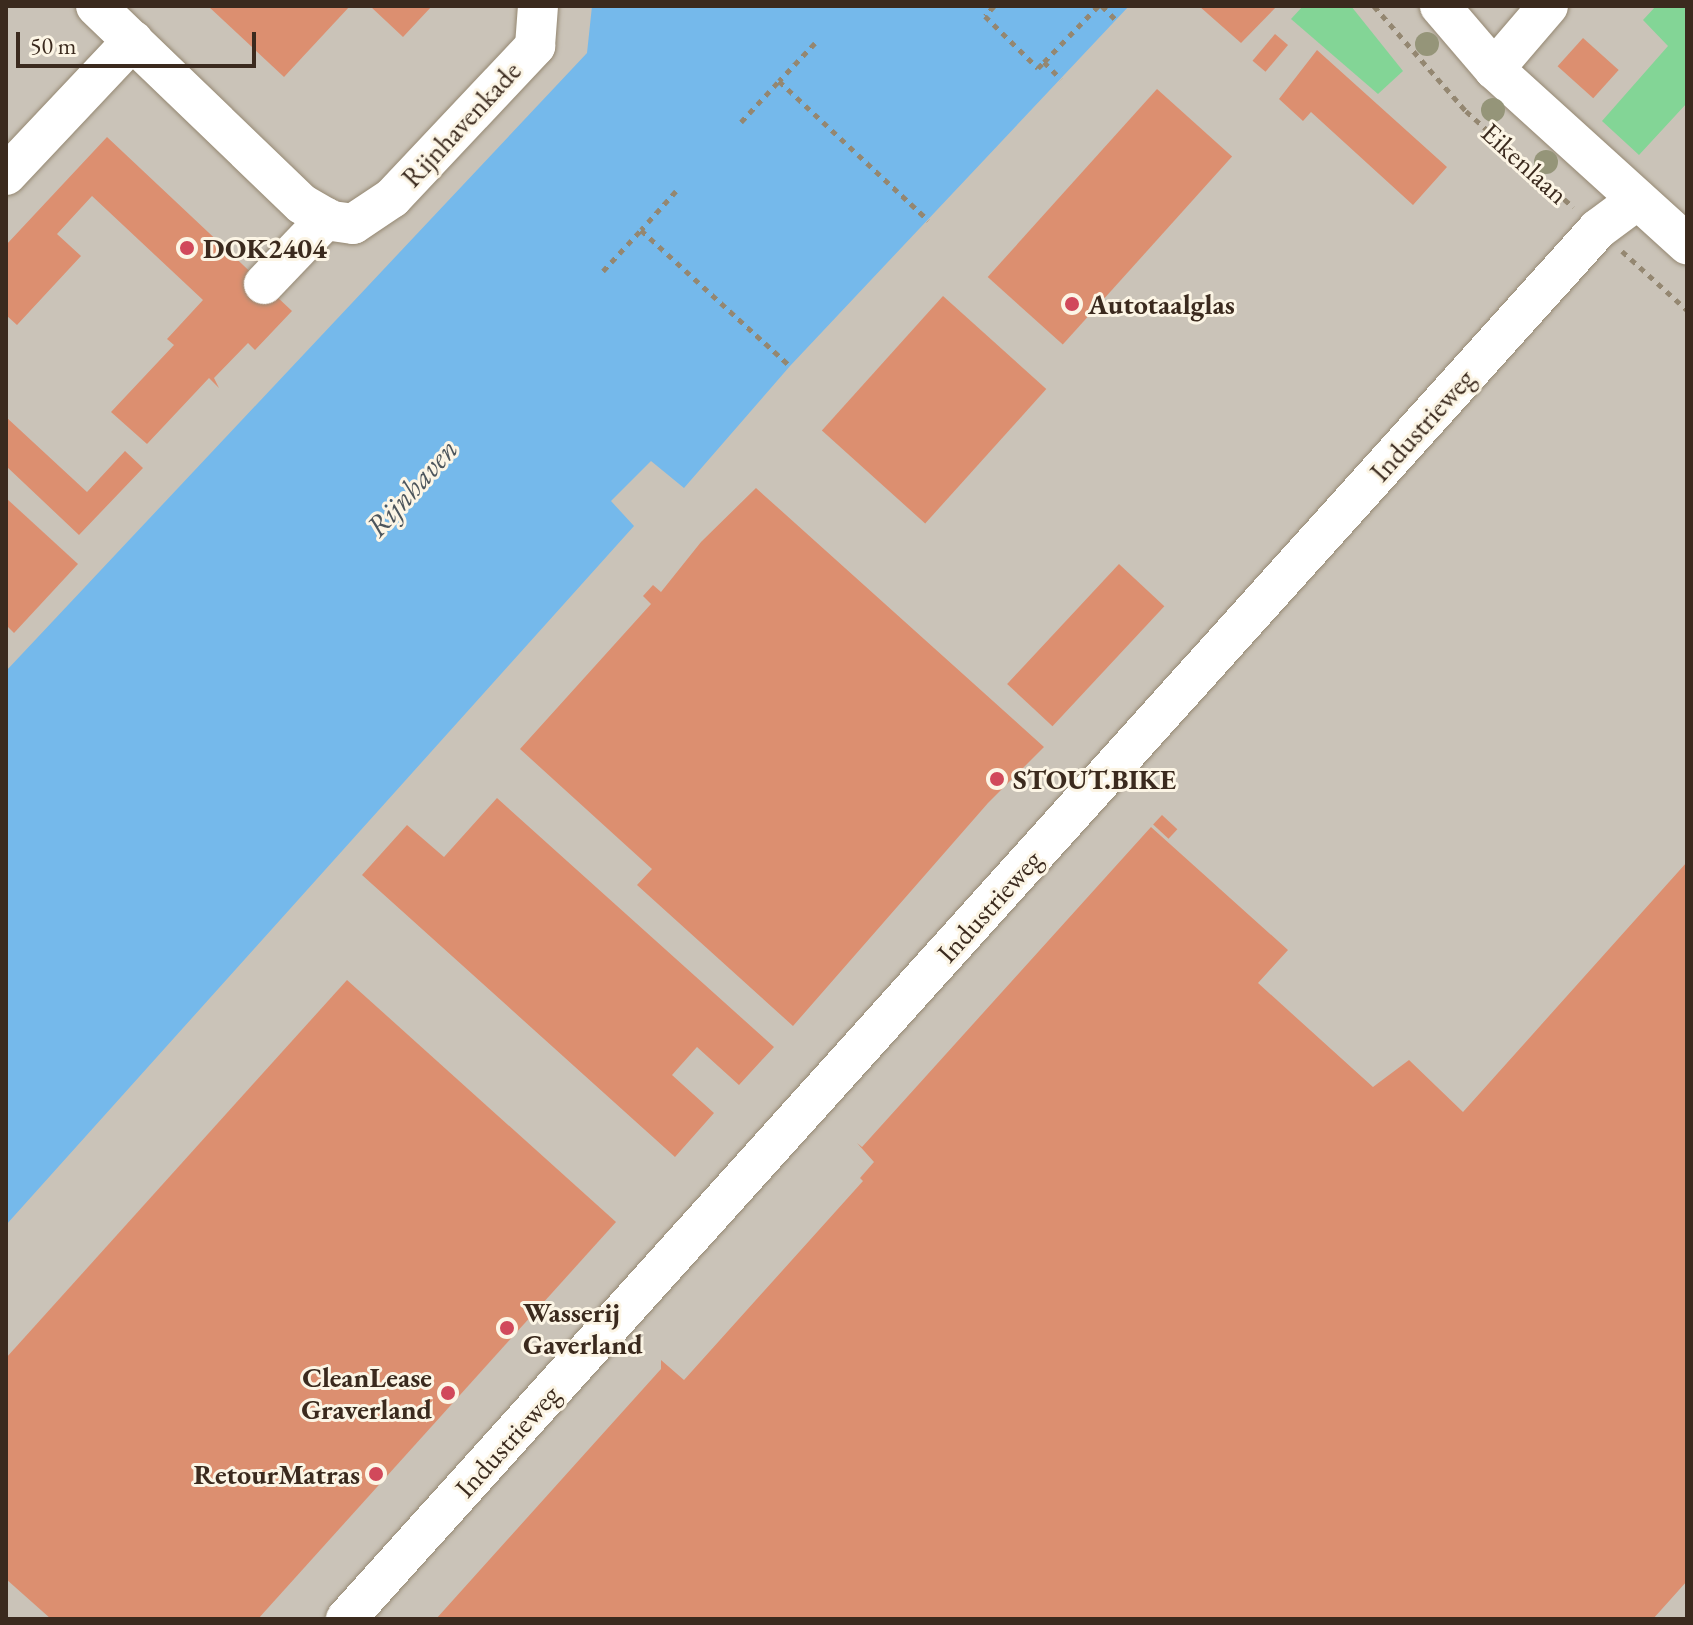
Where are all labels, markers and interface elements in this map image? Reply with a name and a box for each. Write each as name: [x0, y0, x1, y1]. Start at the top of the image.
scale bar: [20, 16, 260, 66]
text: 50 m: [30, 30, 77, 61]
street label: Rijnhavenkade: [394, 54, 528, 194]
street label: Eikenlaan: [1475, 115, 1575, 211]
place label: DOK2404: [203, 231, 327, 265]
marker: DOK2404: [178, 239, 196, 257]
place label: Autotaalglas: [1088, 287, 1235, 321]
marker: Autotaalglas: [1063, 295, 1081, 313]
street label: Industrieweg: [1363, 362, 1481, 488]
water label: Rijnhaven: [359, 432, 465, 544]
place label: STOUT.BIKE: [1013, 762, 1176, 796]
marker: STOUT.BIKE: [988, 770, 1006, 788]
street label: Industrieweg: [930, 843, 1048, 969]
place label: Wasserij Gaverland: [523, 1295, 643, 1361]
marker: Wasserij Gaverland: [498, 1319, 516, 1337]
place label: CleanLease Graverland: [301, 1360, 432, 1426]
street label: Industrieweg: [448, 1378, 566, 1504]
marker: CleanLease Graverland: [439, 1384, 457, 1402]
place label: RetourMatras: [194, 1457, 360, 1491]
marker: RetourMatras: [367, 1465, 385, 1483]

